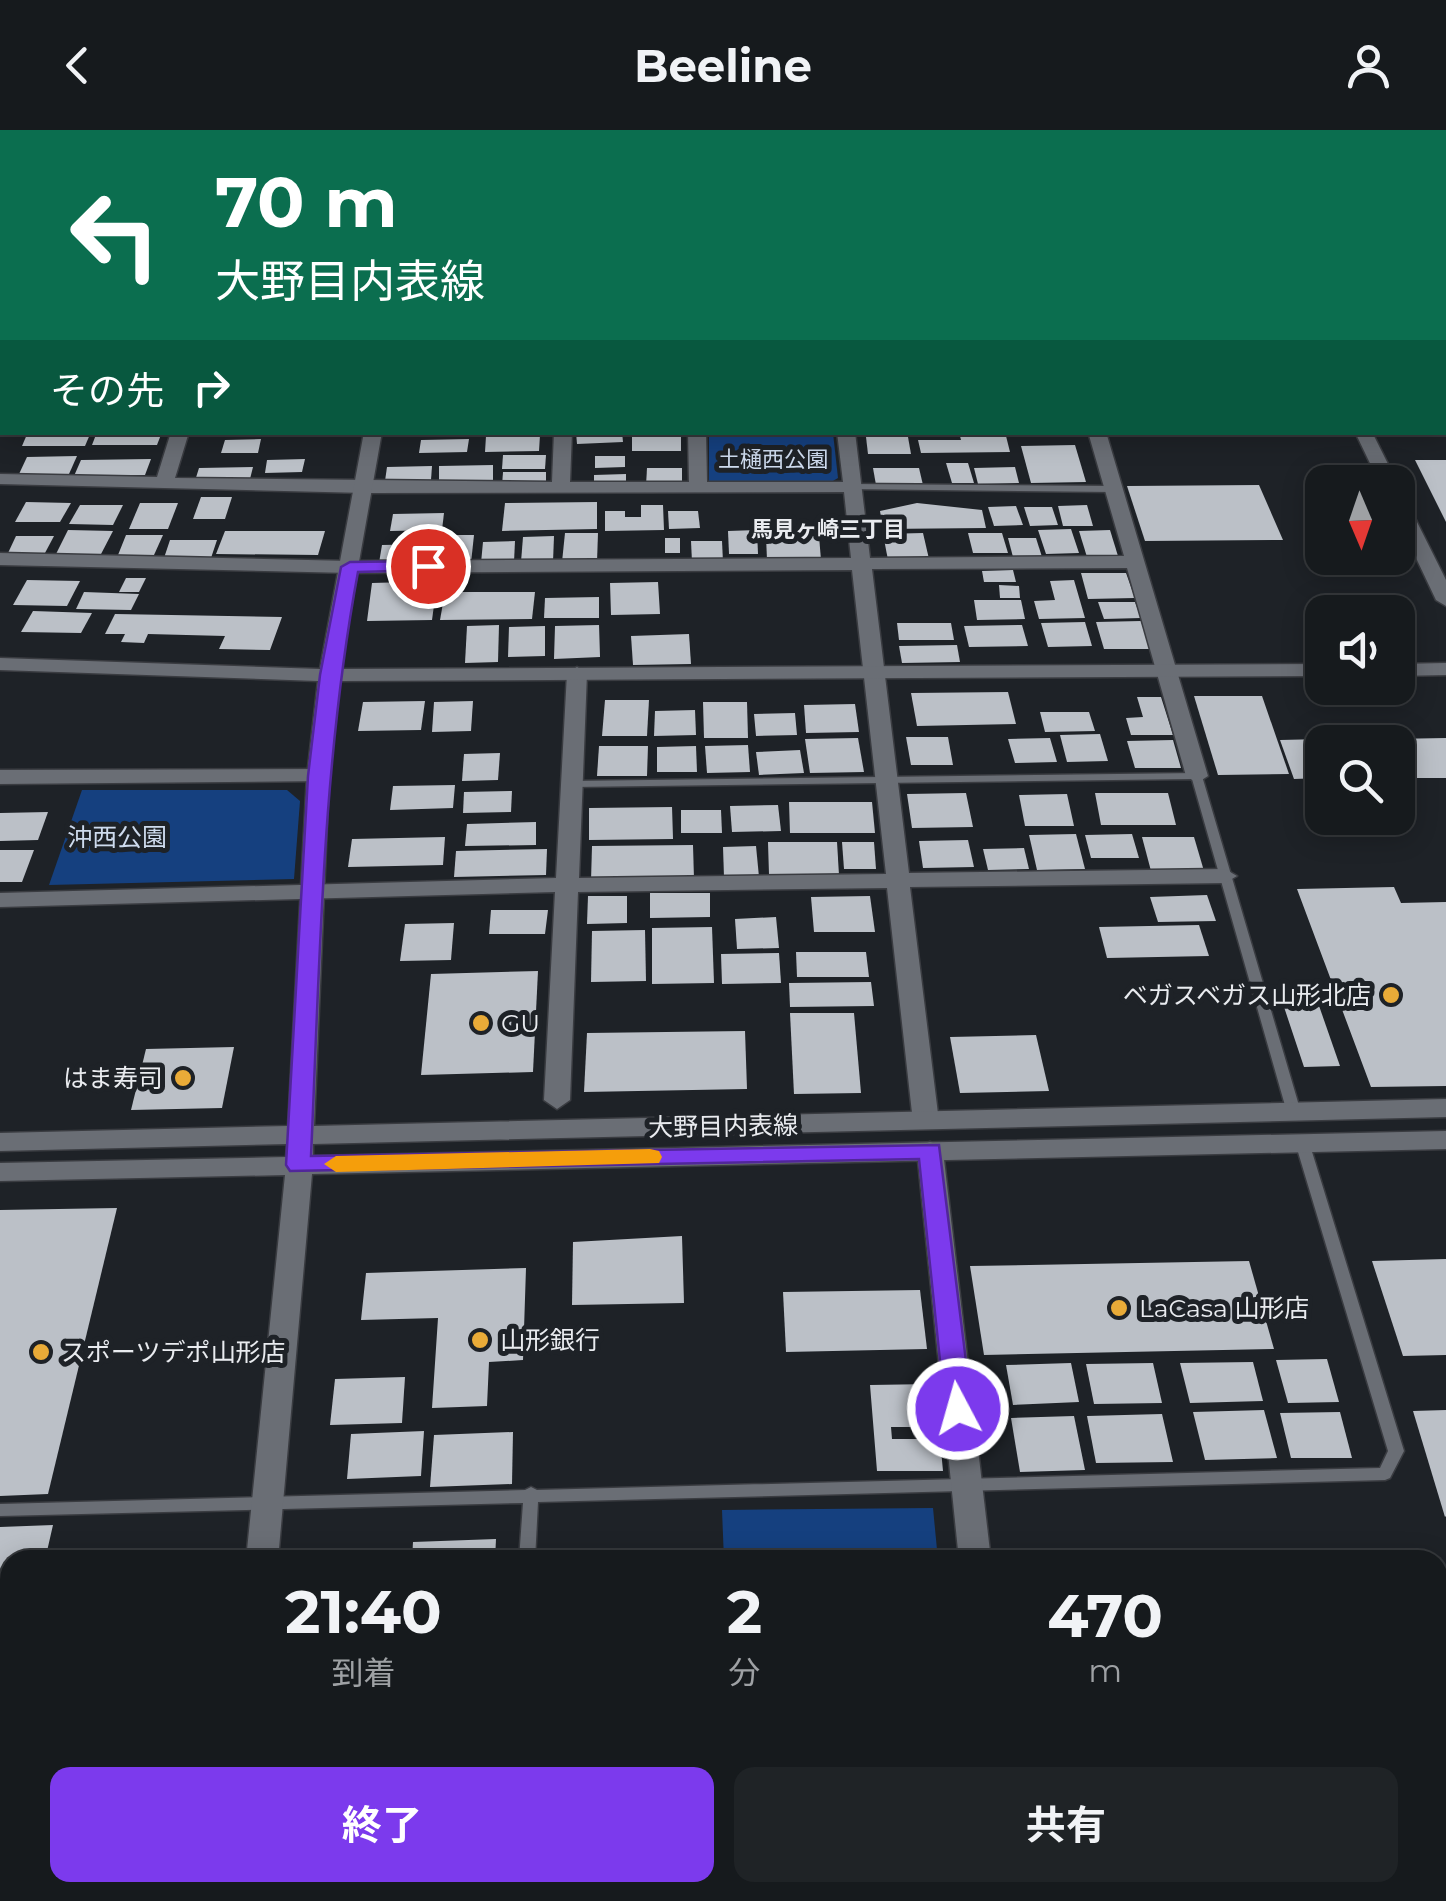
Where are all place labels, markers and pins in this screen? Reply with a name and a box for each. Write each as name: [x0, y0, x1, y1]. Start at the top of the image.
pin: [386, 524, 471, 609]
place label: ベガスベガス山形北店: [1123, 980, 1371, 1010]
marker: ベガスベガス山形北店: [1380, 984, 1402, 1006]
place label: GU: [501, 1008, 540, 1038]
marker: GU: [470, 1012, 492, 1034]
place label: はま寿司: [63, 1063, 163, 1093]
marker: はま寿司: [172, 1067, 194, 1089]
place label: LaCasa 山形店: [1139, 1293, 1309, 1323]
marker: LaCasa 山形店: [1108, 1297, 1130, 1319]
place label: 山形銀行: [500, 1325, 600, 1355]
marker: 山形銀行: [469, 1329, 491, 1351]
place label: スポーツデポ山形店: [61, 1337, 286, 1367]
marker: スポーツデポ山形店: [30, 1341, 52, 1363]

